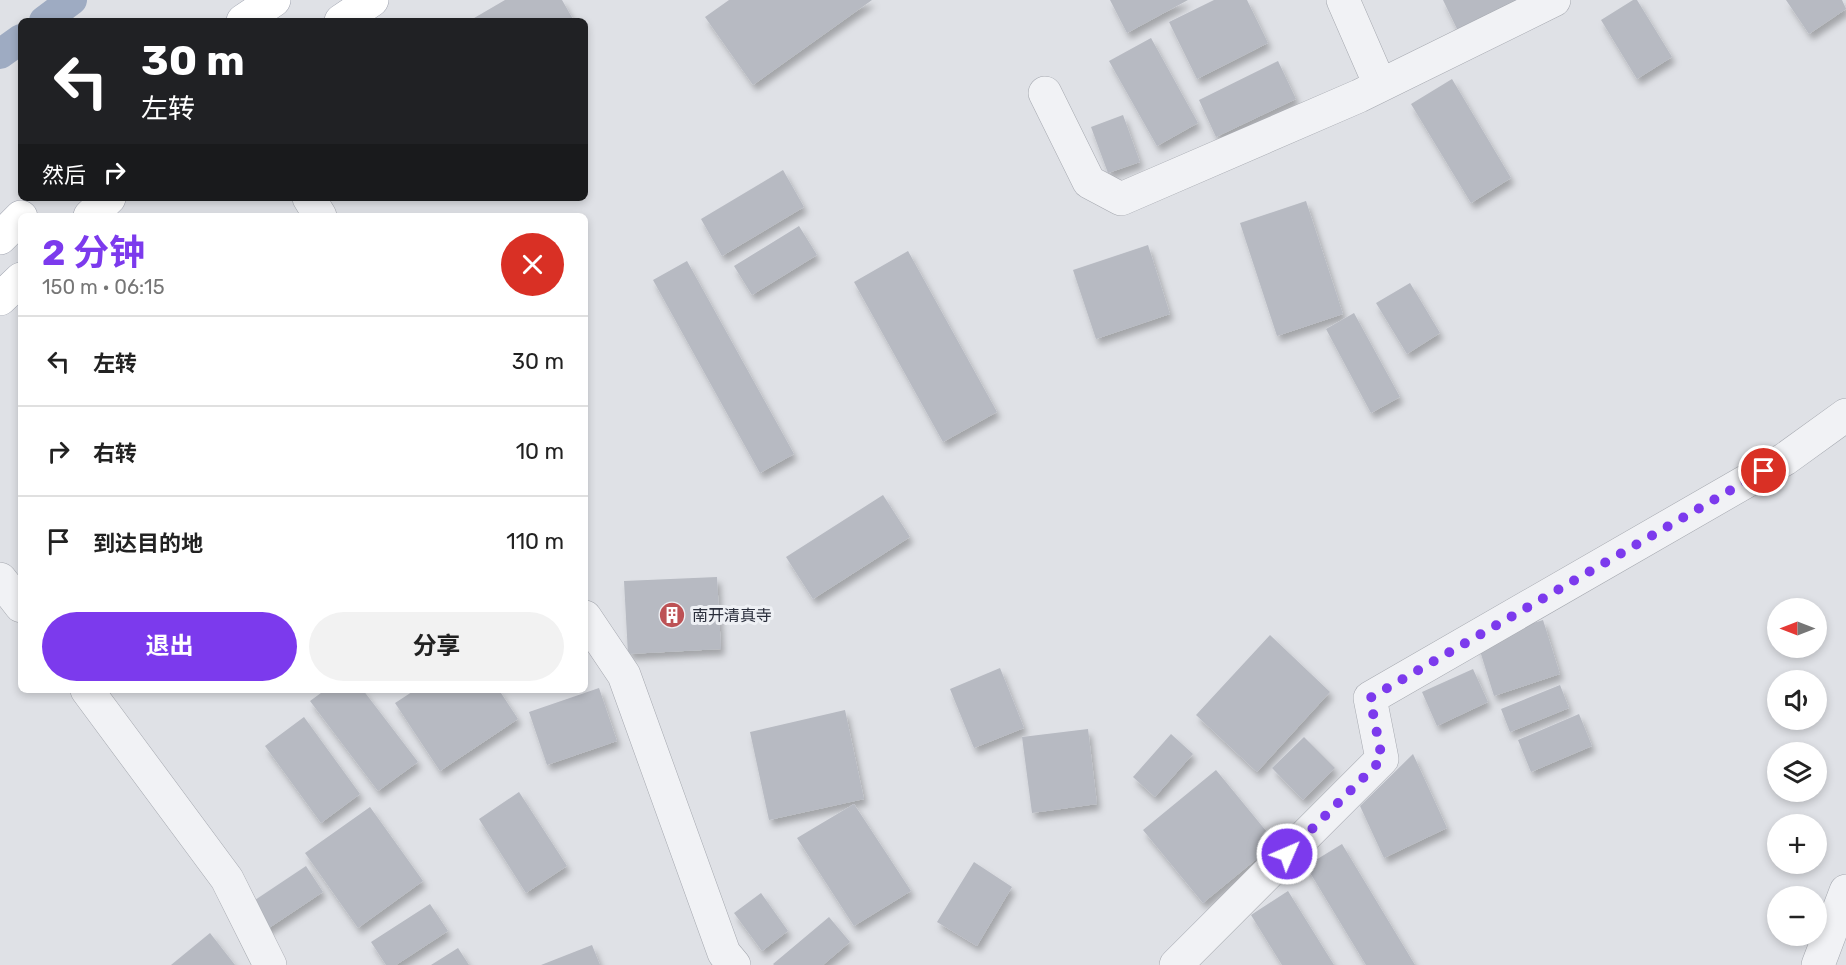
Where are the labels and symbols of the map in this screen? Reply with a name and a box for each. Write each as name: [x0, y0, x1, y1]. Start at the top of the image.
pin: [1738, 445, 1789, 496]
north arrow: [1767, 598, 1827, 658]
building icon: 南开清真寺: [657, 600, 687, 630]
place label: 南开清真寺: [692, 606, 772, 625]
position arrow: [1255, 822, 1319, 886]

